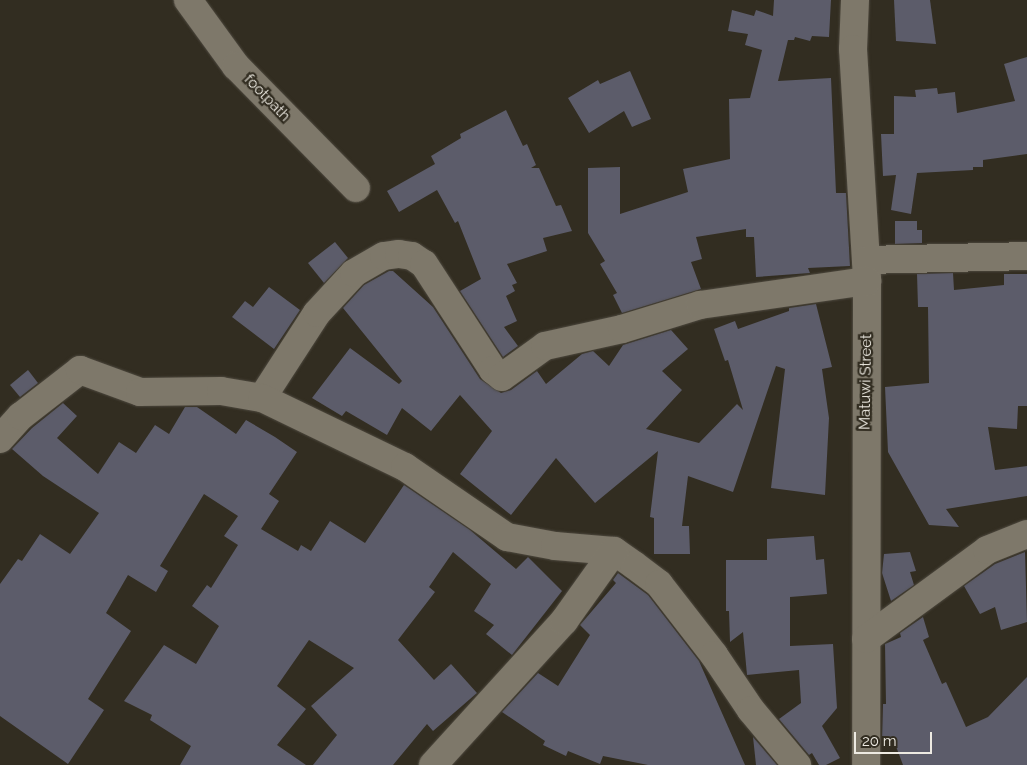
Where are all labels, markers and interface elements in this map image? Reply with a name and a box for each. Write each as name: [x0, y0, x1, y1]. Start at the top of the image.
street label: footpath: [240, 71, 294, 125]
street label: Matuwi Street: [856, 334, 876, 430]
scale bar: [857, 722, 934, 754]
text: 20 m: [862, 732, 897, 750]

